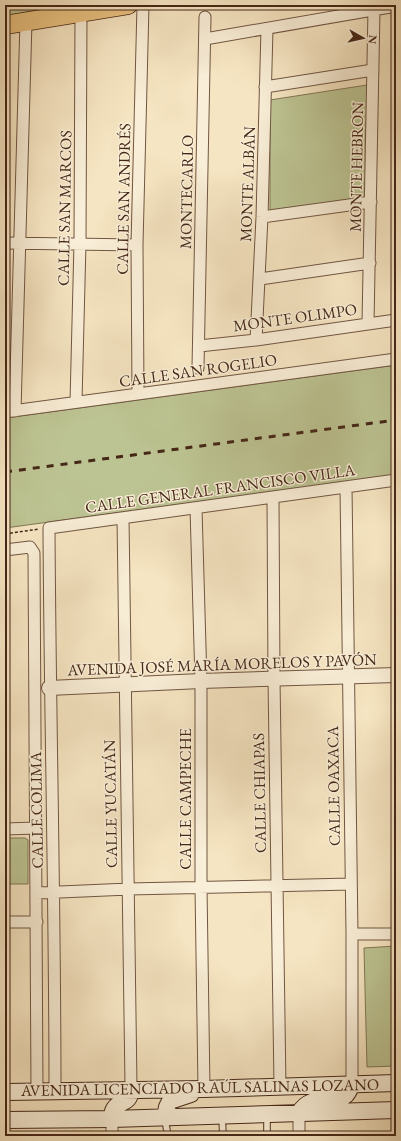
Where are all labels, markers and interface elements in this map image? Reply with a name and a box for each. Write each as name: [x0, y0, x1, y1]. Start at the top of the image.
north arrow: [343, 18, 383, 58]
text: N: [365, 34, 380, 45]
street label: MONTE HEBRON: [345, 102, 368, 232]
street label: CALLE SAN ANDRÉS: [112, 123, 135, 275]
street label: MONTE ALBÁN: [235, 125, 260, 242]
street label: CALLE SAN MARCOS: [53, 130, 76, 286]
street label: MONTECARLO: [175, 135, 198, 249]
street label: MONTE OLIMPO: [232, 298, 358, 337]
street label: CALLE SAN ROGELIO: [118, 349, 278, 392]
street label: CALLE GENERAL FRANCISCO VILLA: [84, 459, 357, 518]
street label: AVENIDA JOSÉ MARÍA MORELOS Y PAVÓN: [66, 649, 377, 680]
street label: CALLE OAXACA: [322, 725, 345, 846]
street label: CALLE CAMPECHE: [175, 728, 196, 870]
street label: CALLE CHIAPAS: [248, 733, 271, 853]
street label: CALLE YUCATÁN: [99, 739, 122, 868]
street label: CALLE COLIMA: [25, 750, 48, 869]
street label: AVENIDA LICENCIADO RAÚL SALINAS LOZANO: [20, 1074, 379, 1101]

